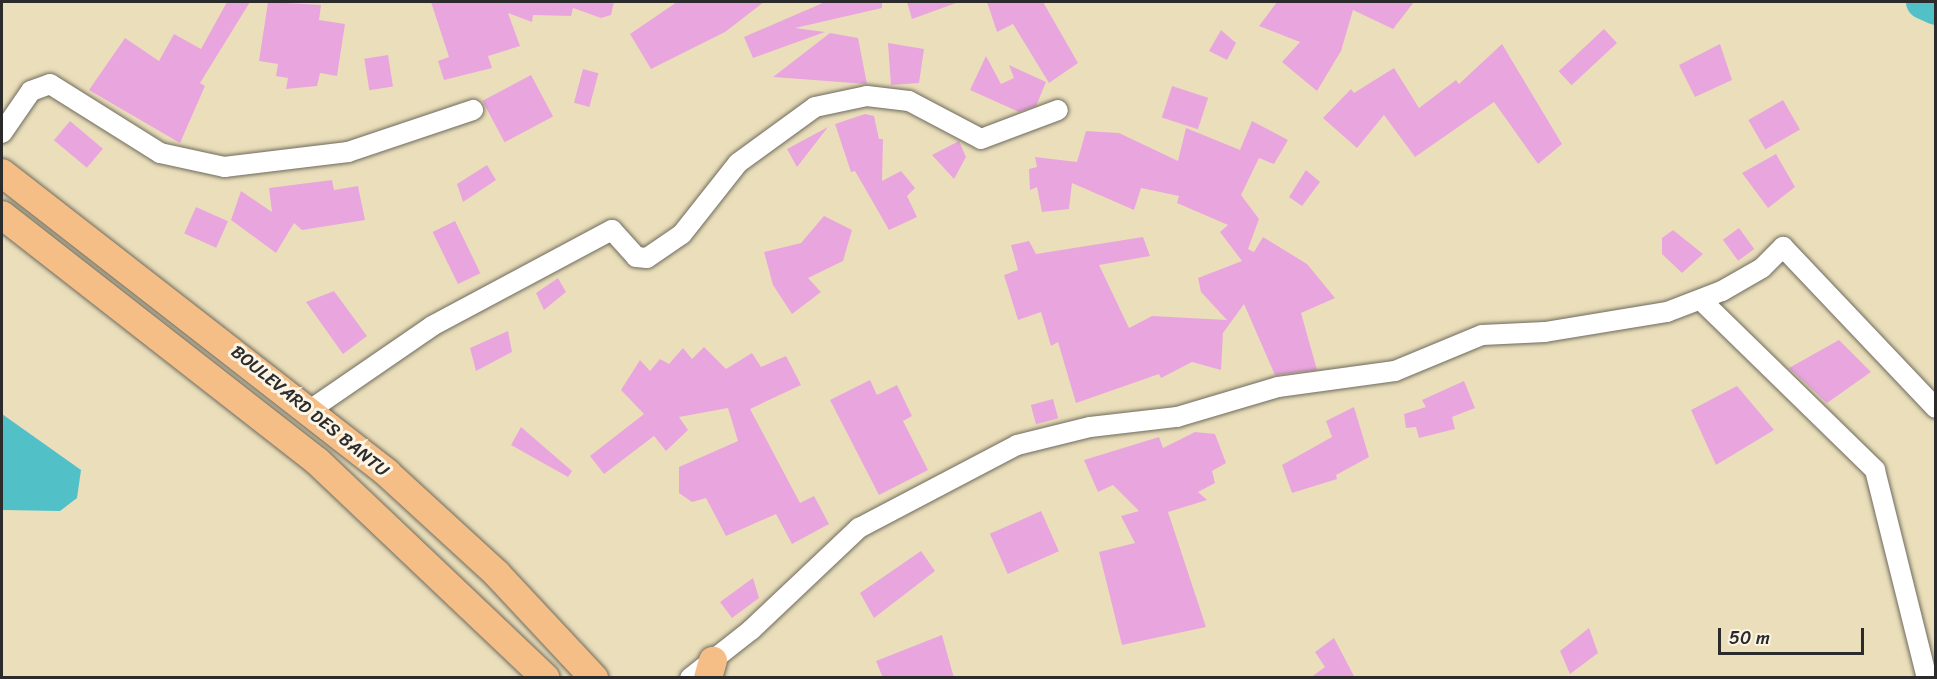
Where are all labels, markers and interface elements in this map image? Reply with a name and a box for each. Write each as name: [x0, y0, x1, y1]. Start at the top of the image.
street label: BOULEVARD DES BANTU: [227, 341, 393, 481]
scale bar: [1721, 616, 1866, 654]
text: 50 m: [1729, 622, 1770, 654]

